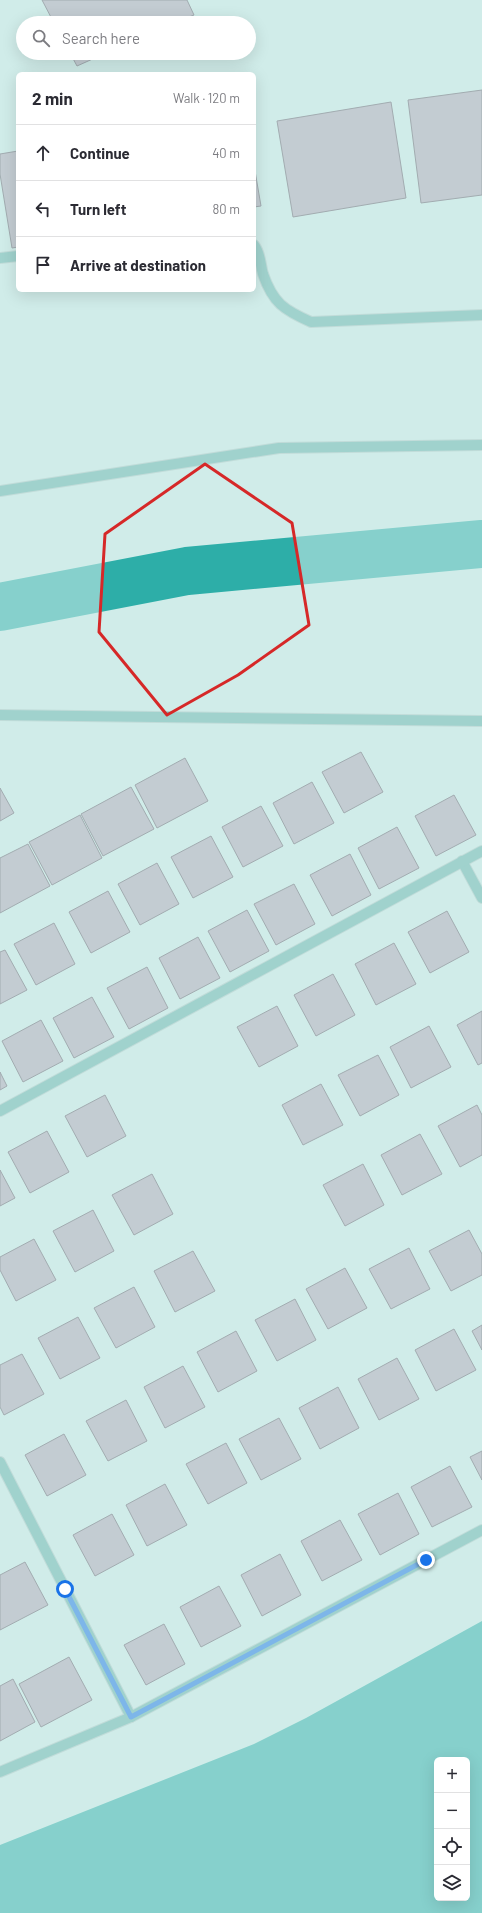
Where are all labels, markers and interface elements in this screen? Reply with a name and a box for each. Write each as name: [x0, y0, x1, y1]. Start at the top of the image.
search box: [16, 16, 256, 60]
icon: search: [30, 27, 52, 49]
text: Search here: [62, 29, 140, 47]
text: 2 min: [32, 88, 73, 108]
text: Walk · 120 m: [173, 90, 240, 106]
icon: ahead: [32, 142, 54, 164]
text: Continue: [70, 144, 130, 162]
text: 40 m: [212, 145, 240, 161]
icon: left: [32, 198, 54, 220]
text: Turn left: [70, 200, 126, 218]
text: 80 m: [213, 201, 240, 217]
icon: arrive: [32, 254, 54, 276]
text: Arrive at destination: [70, 256, 206, 274]
route end: [417, 1551, 435, 1569]
route start: [56, 1580, 74, 1598]
map controls: [434, 1757, 470, 1901]
button: +: [434, 1757, 470, 1793]
button: −: [434, 1793, 470, 1829]
button: locate: [434, 1829, 470, 1865]
button: layers: [434, 1865, 470, 1901]

